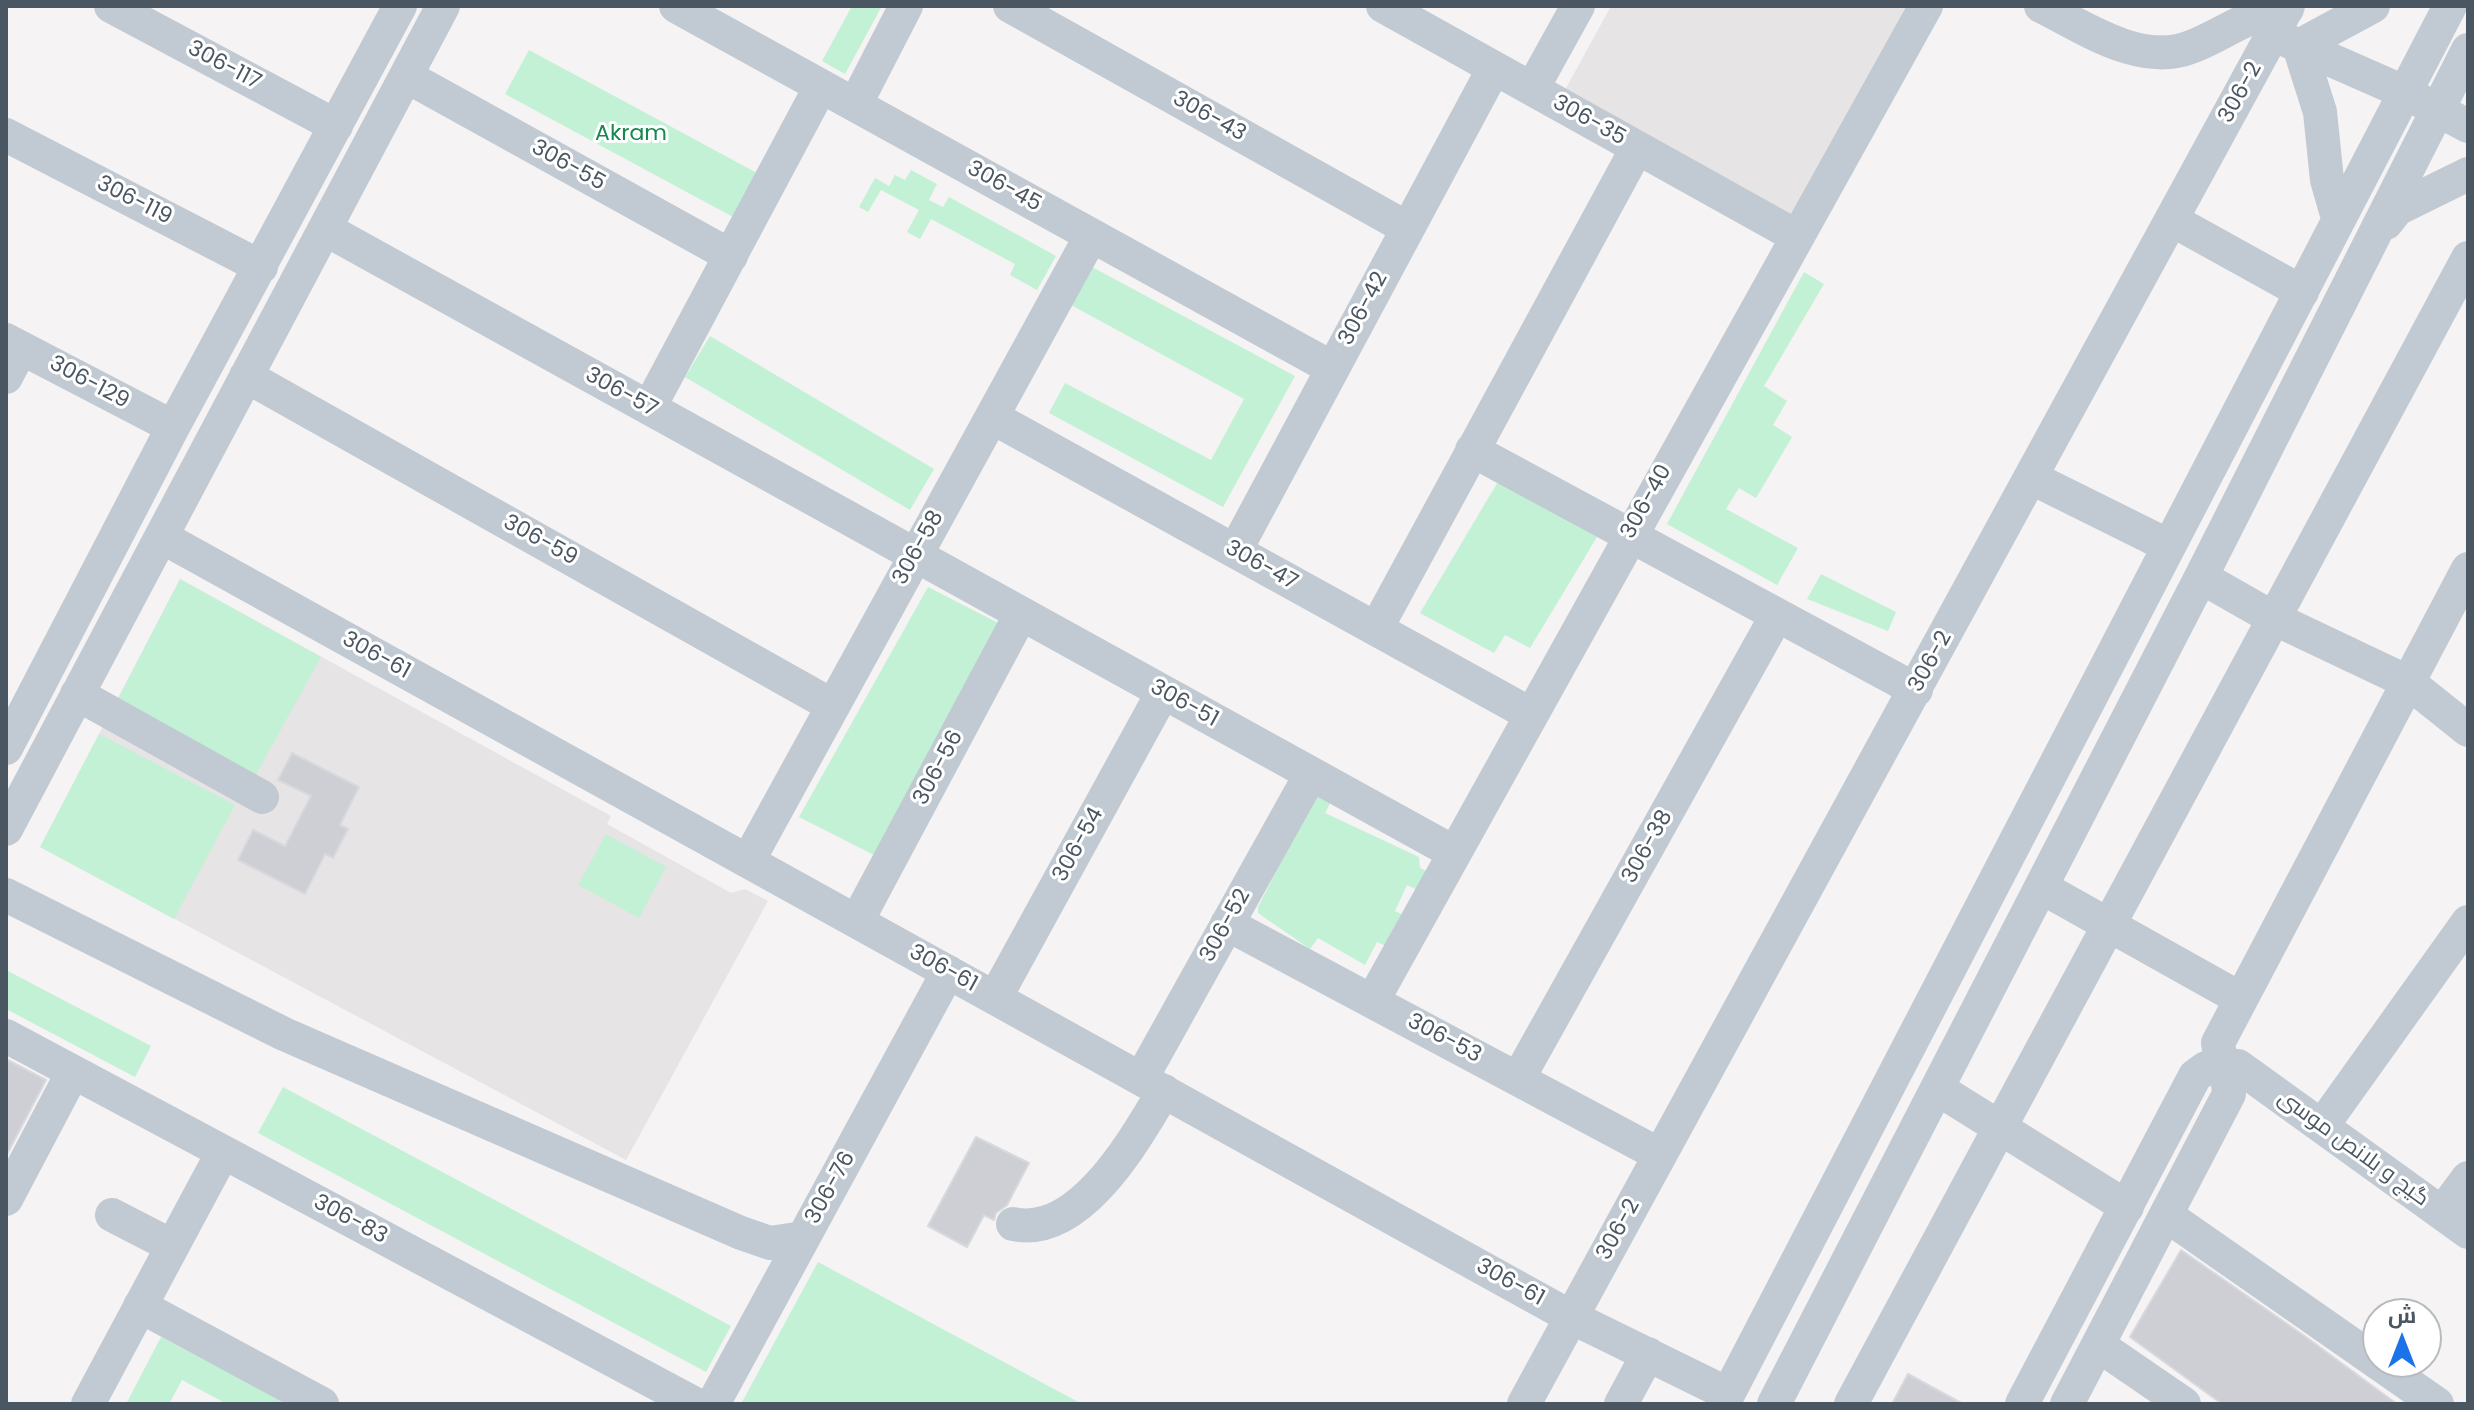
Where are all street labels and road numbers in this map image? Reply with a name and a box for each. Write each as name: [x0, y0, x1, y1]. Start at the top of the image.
street label: 306-117: [183, 36, 265, 96]
street label: 306-2: [2214, 58, 2268, 128]
street label: 306-43: [1168, 86, 1250, 148]
street label: 306-35: [1548, 90, 1630, 152]
street label: 306-55: [526, 135, 610, 197]
street label: 306-45: [962, 156, 1046, 218]
street label: 306-119: [92, 171, 176, 231]
street label: 306-42: [1334, 268, 1394, 350]
street label: 306-129: [45, 351, 133, 415]
street label: 306-57: [580, 362, 662, 424]
street label: 306-40: [1616, 460, 1678, 544]
street label: 306-58: [888, 506, 950, 590]
street label: 306-59: [498, 510, 582, 572]
street label: 306-47: [1220, 535, 1302, 597]
street label: 306-61: [337, 627, 415, 685]
street label: 306-2: [1904, 627, 1958, 697]
street label: 306-51: [1145, 675, 1223, 733]
street label: 306-56: [908, 726, 970, 810]
street label: 306-54: [1048, 803, 1110, 887]
street label: 306-38: [1617, 806, 1679, 888]
street label: 306-52: [1195, 885, 1257, 967]
street label: 306-61: [904, 940, 982, 998]
street label: 306-53: [1403, 1009, 1485, 1069]
street label: گيج و بلانص موسى: [2272, 1085, 2434, 1213]
street label: 306-76: [800, 1147, 862, 1229]
street label: 306-83: [309, 1190, 391, 1250]
street label: 306-2: [1592, 1195, 1646, 1265]
street label: 306-61: [1471, 1254, 1549, 1312]

